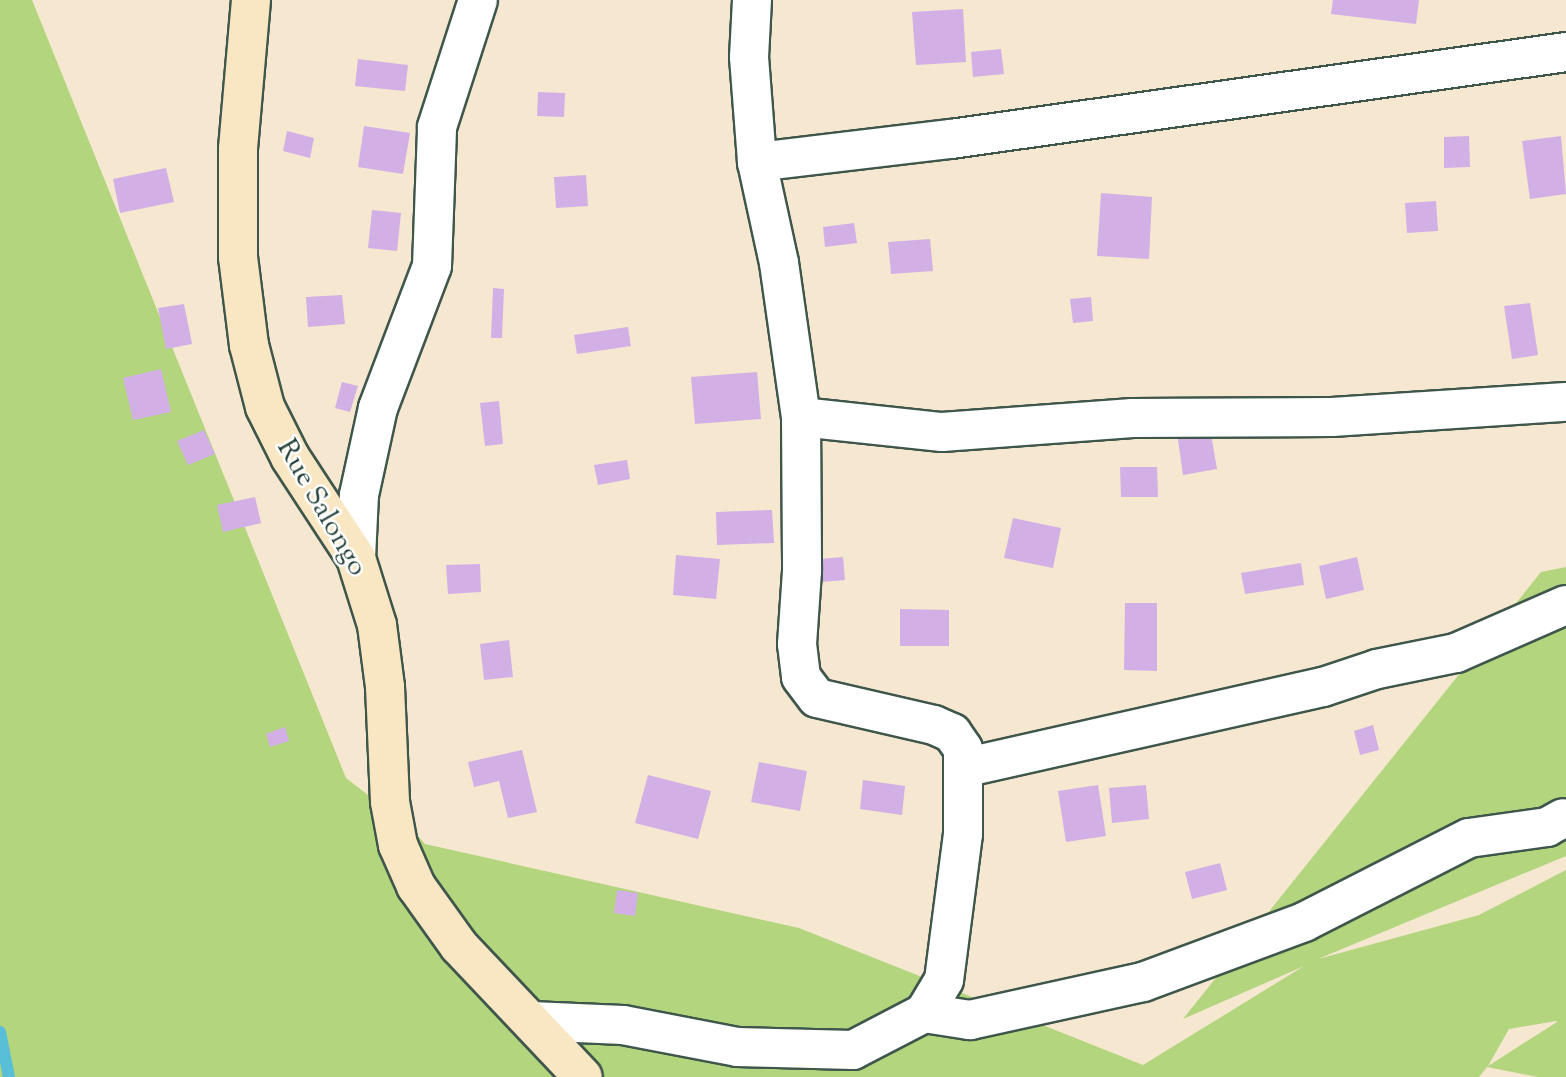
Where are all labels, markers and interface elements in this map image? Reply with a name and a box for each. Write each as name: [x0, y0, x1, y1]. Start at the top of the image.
street label: Rue Salongo: [268, 434, 374, 582]

